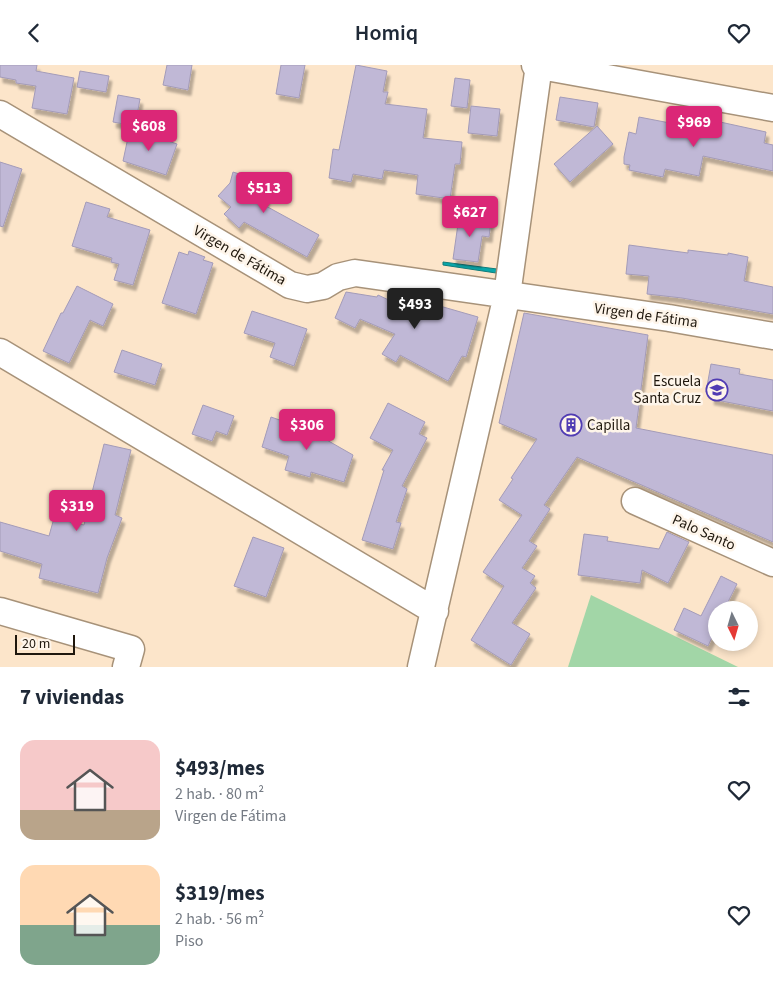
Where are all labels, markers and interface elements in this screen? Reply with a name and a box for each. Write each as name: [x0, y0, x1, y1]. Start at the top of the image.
text: Homiq: [355, 17, 418, 49]
icon: back: [20, 19, 48, 47]
icon: heart: [725, 19, 753, 47]
pin: $969: [664, 106, 724, 148]
pin: $608: [119, 109, 179, 152]
text: $969: [677, 111, 711, 133]
text: $608: [132, 115, 166, 137]
pin: $513: [234, 171, 294, 214]
text: $513: [247, 177, 281, 199]
pin: $627: [440, 195, 500, 238]
text: $627: [453, 201, 487, 223]
street label: Virgen de Fátima: [189, 220, 290, 291]
pin: $493: [385, 287, 445, 330]
text: $493: [398, 293, 432, 315]
street label: Virgen de Fátima: [593, 298, 699, 333]
place label: Escuela Santa Cruz: [634, 371, 701, 409]
school or university icon: Escuela Santa Cruz: [705, 378, 729, 402]
pin: $306: [277, 409, 337, 451]
building icon: Capilla: [559, 413, 583, 437]
text: $306: [290, 414, 324, 436]
place label: Capilla: [587, 415, 630, 436]
pin: $319: [47, 489, 107, 532]
text: $319: [60, 495, 94, 517]
street label: Palo Santo: [669, 509, 739, 556]
north arrow: [708, 601, 758, 651]
map controls: [708, 601, 758, 651]
scale bar: [15, 632, 75, 655]
text: 20 m: [22, 634, 50, 654]
text: 7 viviendas: [20, 682, 124, 712]
icon: filters: [725, 683, 753, 711]
text: $493/mes: [175, 753, 265, 783]
icon: home: [60, 760, 120, 820]
icon: heart: [725, 776, 753, 804]
text: 2 hab. · 80 m²: [175, 783, 264, 805]
text: Virgen de Fátima: [175, 805, 286, 827]
text: $319/mes: [175, 878, 265, 908]
icon: home: [60, 885, 120, 945]
icon: heart: [725, 901, 753, 929]
text: 2 hab. · 56 m²: [175, 908, 264, 930]
text: Piso: [175, 930, 203, 952]

